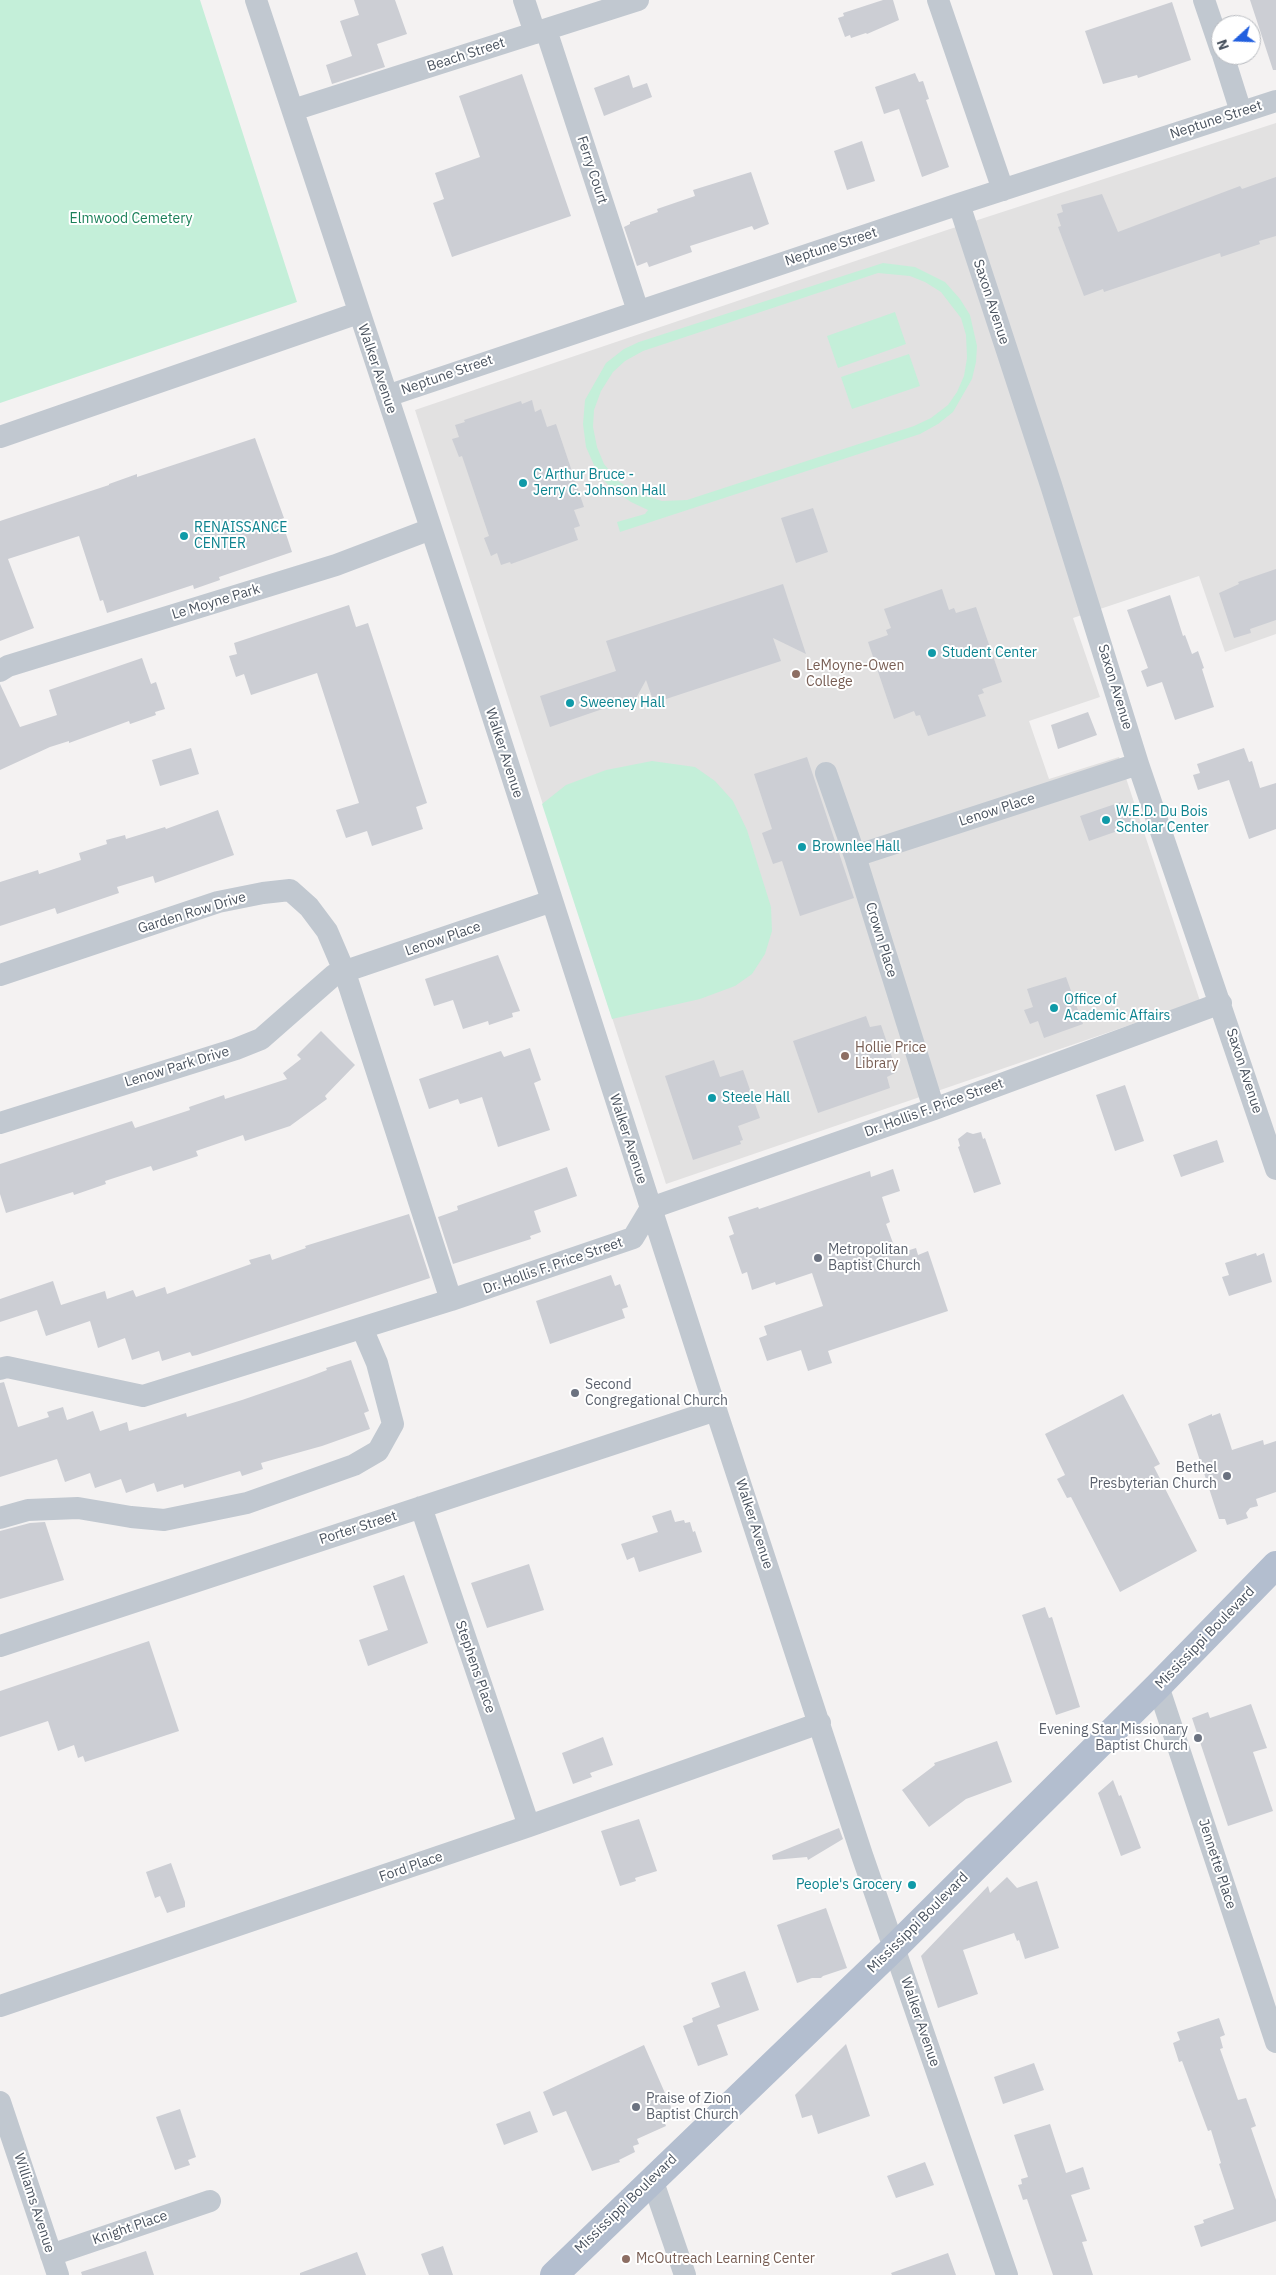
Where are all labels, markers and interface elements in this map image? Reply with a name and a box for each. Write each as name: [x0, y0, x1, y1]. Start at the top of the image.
north arrow: [1211, 15, 1261, 65]
street label: Beach Street: [425, 34, 507, 76]
text: N: [1213, 37, 1233, 53]
street label: Neptune Street: [1168, 97, 1264, 143]
street label: Ferry Court: [573, 134, 611, 206]
park label: Elmwood Cemetery: [69, 211, 193, 227]
street label: Neptune Street: [783, 224, 879, 270]
street label: Saxon Avenue: [969, 257, 1013, 347]
street label: Walker Avenue: [354, 322, 400, 416]
street label: Neptune Street: [399, 351, 495, 399]
place label: C Arthur Bruce - Jerry C. Johnson Hall: [533, 467, 666, 500]
marker: C Arthur Bruce - Jerry C. Johnson Hall: [517, 477, 529, 489]
place label: RENAISSANCE CENTER: [194, 520, 287, 552]
marker: RENAISSANCE CENTER: [178, 530, 190, 542]
street label: Le Moyne Park: [170, 581, 262, 623]
street label: Saxon Avenue: [1094, 642, 1136, 732]
place label: Student Center: [942, 645, 1037, 661]
marker: Student Center: [926, 647, 938, 659]
place label: LeMoyne-Owen College: [806, 658, 904, 690]
marker: LeMoyne-Owen College: [790, 668, 802, 680]
place label: Sweeney Hall: [580, 695, 665, 711]
marker: Sweeney Hall: [564, 697, 576, 709]
street label: Walker Avenue: [482, 706, 526, 800]
street label: Lenow Place: [957, 790, 1037, 830]
place label: W.E.D. Du Bois Scholar Center: [1116, 804, 1209, 836]
marker: W.E.D. Du Bois Scholar Center: [1100, 814, 1112, 826]
place label: Brownlee Hall: [812, 839, 900, 855]
marker: Brownlee Hall: [796, 841, 808, 853]
street label: Garden Row Drive: [136, 889, 248, 937]
street label: Crown Place: [862, 900, 900, 980]
street label: Lenow Place: [403, 918, 483, 960]
place label: Office of Academic Affairs: [1064, 992, 1170, 1024]
marker: Office of Academic Affairs: [1048, 1002, 1060, 1014]
street label: Saxon Avenue: [1222, 1026, 1266, 1116]
place label: Hollie Price Library: [855, 1040, 926, 1072]
street label: Lenow Park Drive: [123, 1043, 231, 1091]
marker: Hollie Price Library: [839, 1050, 851, 1062]
street label: Dr. Hollis F. Price Street: [862, 1075, 1006, 1141]
place label: Steele Hall: [722, 1090, 790, 1106]
street label: Walker Avenue: [606, 1092, 650, 1186]
marker: Steele Hall: [706, 1092, 718, 1104]
street label: Dr. Hollis F. Price Street: [481, 1234, 625, 1298]
place label: Metropolitan Baptist Church: [828, 1242, 921, 1274]
marker: Metropolitan Baptist Church: [812, 1252, 824, 1264]
place label: Second Congregational Church: [585, 1377, 728, 1410]
marker: Second Congregational Church: [569, 1387, 581, 1399]
place label: Bethel Presbyterian Church: [1089, 1460, 1217, 1492]
marker: Bethel Presbyterian Church: [1221, 1470, 1233, 1482]
street label: Walker Avenue: [732, 1477, 776, 1571]
street label: Porter Street: [317, 1508, 399, 1548]
street label: Mississippi Boulevard: [1152, 1583, 1258, 1693]
street label: Stephens Place: [451, 1618, 499, 1716]
place label: Evening Star Missionary Baptist Church: [1039, 1722, 1188, 1754]
marker: Evening Star Missionary Baptist Church: [1192, 1732, 1204, 1744]
street label: Jennette Place: [1195, 1817, 1239, 1911]
street label: Ford Place: [377, 1848, 445, 1886]
street label: Mississippi Boulevard: [864, 1869, 972, 1977]
place label: People's Grocery: [796, 1877, 902, 1893]
marker: People's Grocery: [906, 1879, 918, 1891]
street label: Walker Avenue: [897, 1975, 943, 2069]
place label: Praise of Zion Baptist Church: [646, 2091, 739, 2124]
marker: Praise of Zion Baptist Church: [630, 2101, 642, 2113]
street label: Williams Avenue: [10, 2151, 58, 2255]
street label: Mississippi Boulevard: [571, 2151, 681, 2257]
street label: Knight Place: [90, 2207, 170, 2249]
place label: McOutreach Learning Center: [636, 2251, 815, 2267]
marker: McOutreach Learning Center: [620, 2253, 632, 2265]

